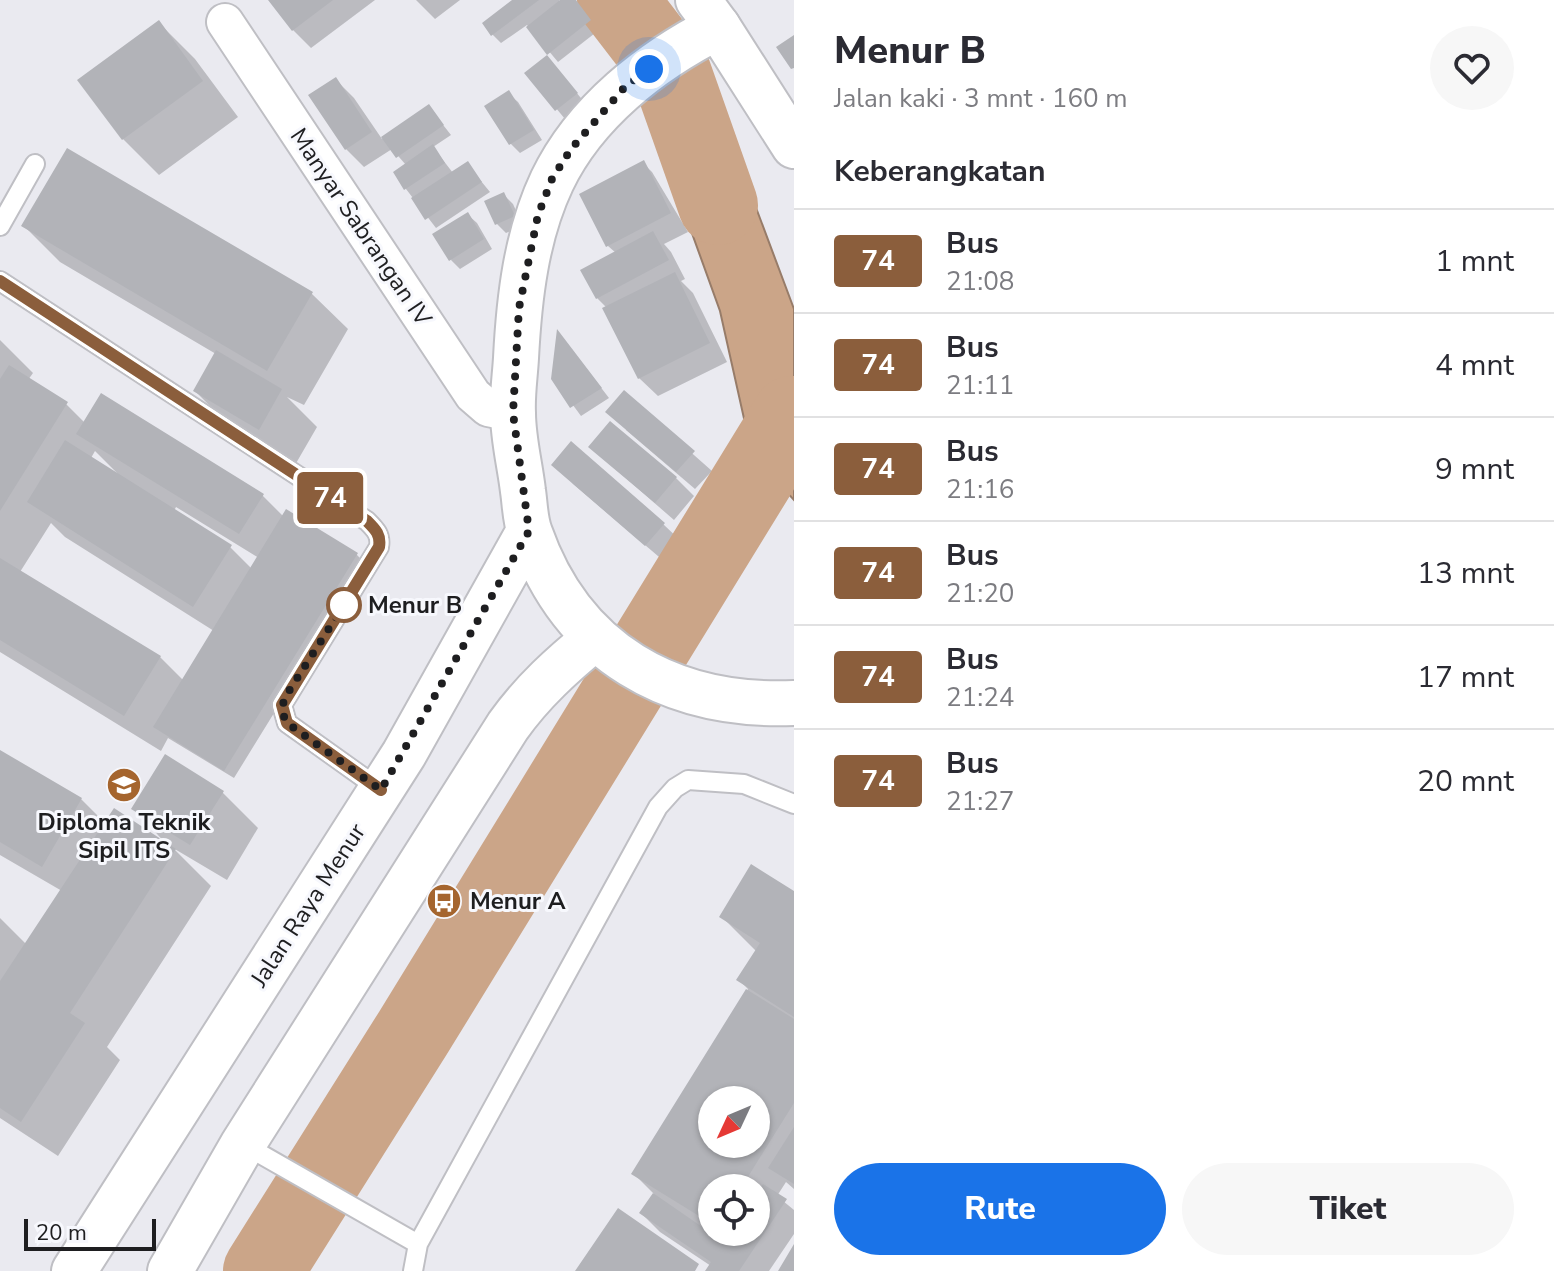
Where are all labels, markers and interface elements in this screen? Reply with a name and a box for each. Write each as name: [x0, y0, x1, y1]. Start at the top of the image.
text: Menur B: [834, 25, 986, 76]
button: heart: [1430, 26, 1514, 110]
your location: [629, 49, 669, 89]
text: Jalan kaki · 3 mnt · 160 m: [834, 81, 1128, 116]
street label: Manyar Sabrangan IV: [283, 122, 439, 332]
text: Keberangkatan: [834, 151, 1046, 192]
text: Bus: [946, 223, 999, 264]
text: 1 mnt: [1435, 241, 1514, 282]
text: 74: [861, 242, 895, 280]
text: 21:08: [946, 264, 1014, 299]
text: Bus: [946, 327, 999, 368]
text: 4 mnt: [1435, 345, 1514, 386]
text: 74: [861, 346, 895, 384]
text: 21:11: [946, 368, 1014, 403]
text: Bus: [946, 431, 999, 472]
text: 9 mnt: [1435, 449, 1514, 490]
text: 74: [861, 450, 895, 488]
line badge: 74: [294, 472, 366, 524]
text: 21:16: [946, 472, 1014, 507]
text: 74: [313, 479, 347, 517]
text: Bus: [946, 535, 999, 576]
text: 13 mnt: [1417, 553, 1514, 594]
text: 74: [861, 554, 895, 592]
text: 21:20: [946, 576, 1014, 611]
marker: Menur B: [327, 588, 361, 622]
place label: Menur B: [368, 589, 462, 621]
text: Bus: [946, 639, 999, 680]
text: 17 mnt: [1417, 657, 1514, 698]
text: 74: [861, 658, 895, 696]
text: 21:24: [946, 680, 1014, 715]
text: Bus: [946, 743, 999, 784]
text: 20 mnt: [1417, 761, 1514, 802]
text: 74: [861, 762, 895, 800]
school or university icon: Diploma Teknik Sipil ITS: [105, 766, 143, 804]
text: 21:27: [946, 784, 1014, 819]
place label: Diploma Teknik Sipil ITS: [38, 806, 212, 866]
street label: Jalan Raya Menur: [243, 817, 373, 994]
bus stop icon: Menur A: [425, 882, 463, 920]
place label: Menur A: [470, 885, 566, 917]
north arrow: [698, 1086, 770, 1158]
map controls: [698, 1086, 770, 1246]
button: Rute: [834, 1163, 1166, 1255]
button: Tiket: [1182, 1163, 1514, 1255]
button: locate: [698, 1174, 770, 1246]
scale bar: [24, 1215, 156, 1251]
text: 20 m: [36, 1218, 87, 1248]

